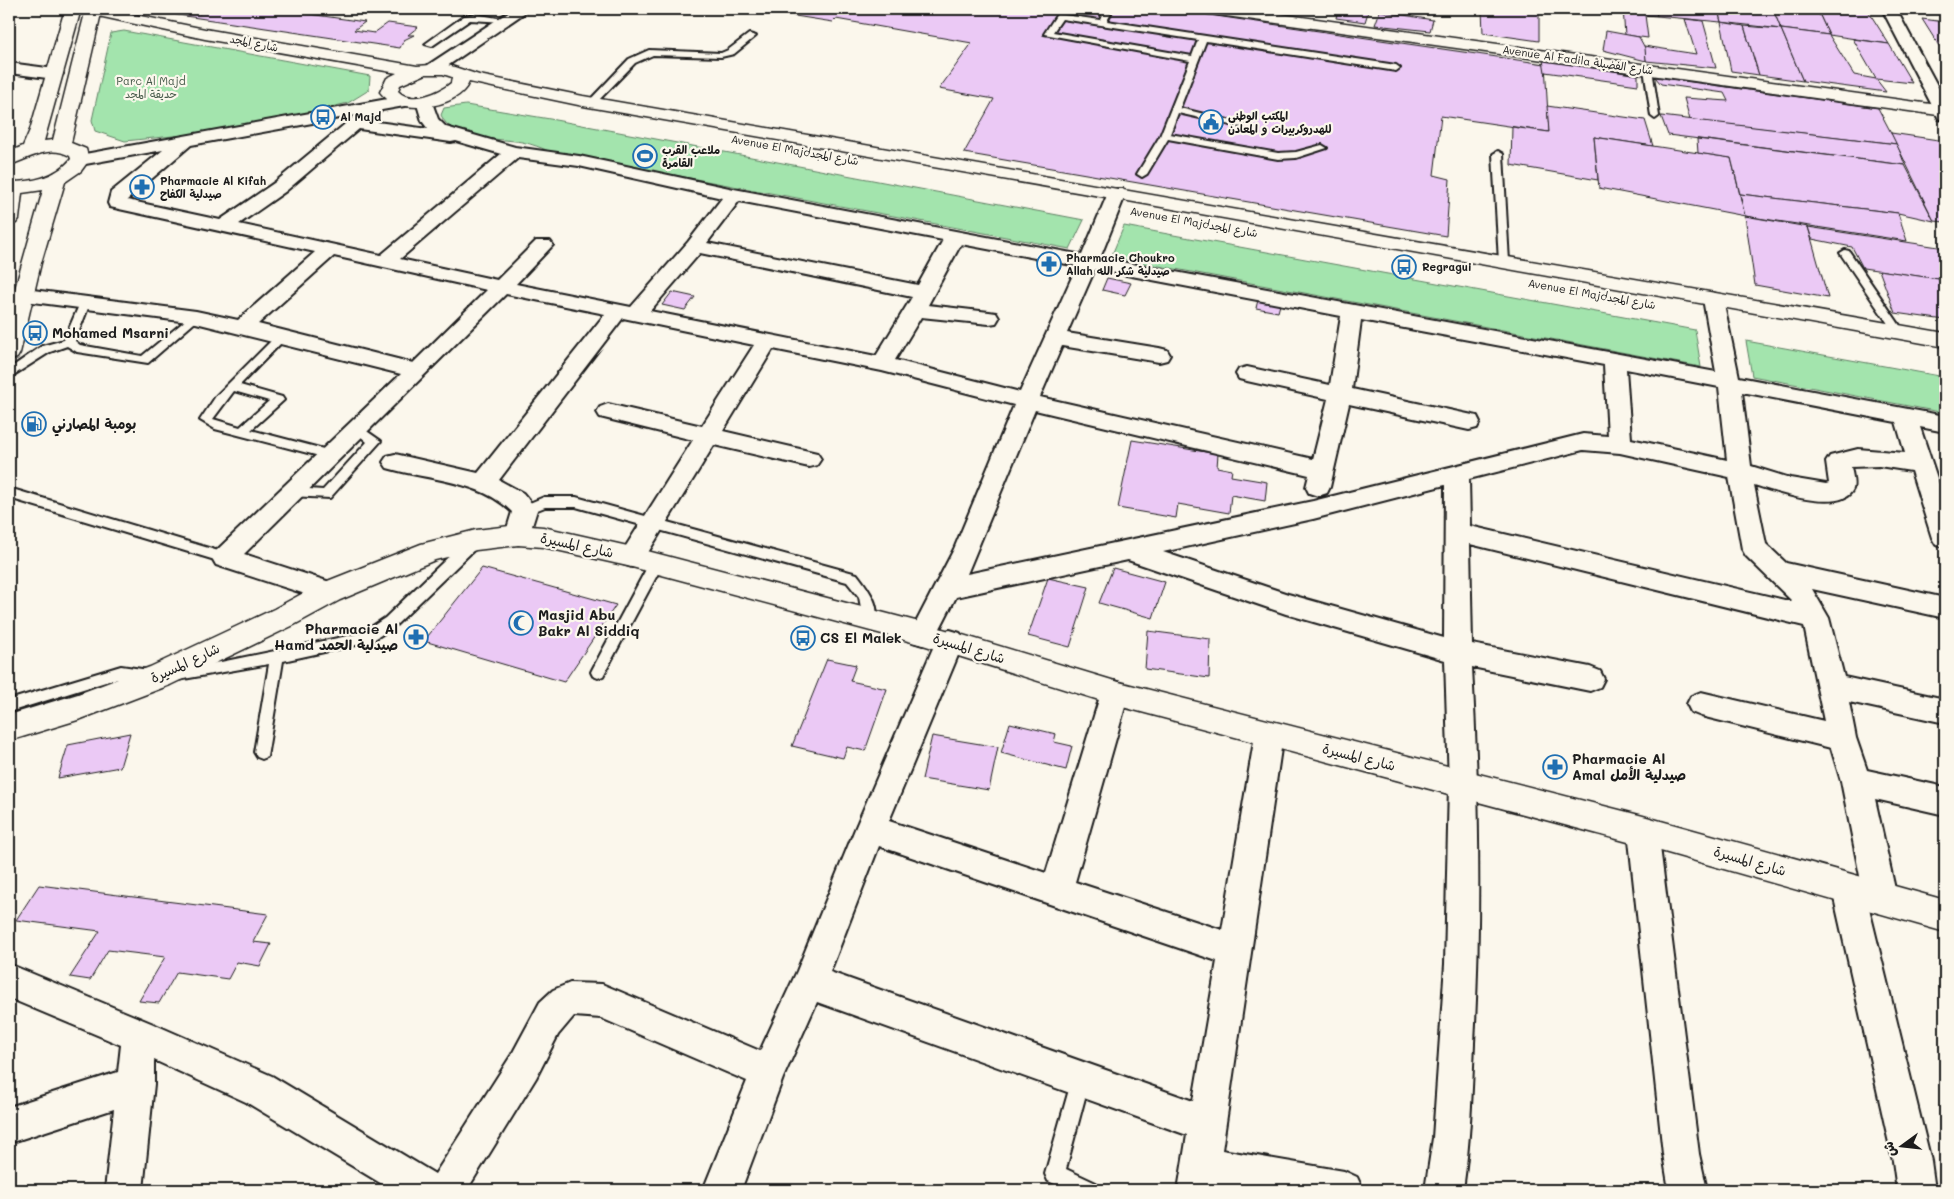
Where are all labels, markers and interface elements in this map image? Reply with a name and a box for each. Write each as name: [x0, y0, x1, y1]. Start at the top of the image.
street label: شارع المجد: [228, 30, 280, 57]
street label: Avenue Al Fadila شارع الفضيلة: [1501, 41, 1654, 80]
park label: Parc Al Majd حديقة المجد: [116, 73, 186, 101]
bus stop icon: Al Majd: [310, 104, 336, 130]
place label: المكتب الوطني للهدروكربيرات و المعادن: [1228, 108, 1331, 136]
place label: Al Majd: [340, 109, 381, 124]
public building icon: المكتب الوطني للهدروكربيرات و المعادن: [1198, 109, 1224, 135]
street label: Avenue El Majdشارع المجد: [730, 131, 860, 170]
place label: ملاعب القرب القامرة: [662, 142, 720, 170]
sports icon: ملاعب القرب القامرة: [632, 143, 658, 169]
place label: Pharmacie Al Kifah صيدلية الكفاح: [160, 173, 266, 201]
pharmacy icon: Pharmacie Al Kifah صيدلية الكفاح: [129, 174, 155, 200]
street label: Avenue El Majdشارع المجد: [1129, 203, 1259, 242]
place label: Pharmacie Choukro Allah صيدلية شكر الله: [1066, 250, 1175, 278]
pharmacy icon: Pharmacie Choukro Allah صيدلية شكر الله: [1036, 251, 1062, 277]
bus stop icon: Regragui: [1391, 254, 1417, 280]
place label: Regragui: [1422, 259, 1472, 274]
street label: Avenue El Majdشارع المجد: [1527, 275, 1657, 314]
bus stop icon: Mohamed Msarni: [22, 320, 48, 346]
place label: Mohamed Msarni: [52, 323, 169, 342]
fuel station icon: بومبة المصارني: [21, 411, 47, 437]
place label: بومبة المصارني: [52, 414, 136, 437]
street label: شارع المسيرة: [538, 527, 616, 563]
place label: Masjid Abu Bakr Al Siddiq: [538, 605, 639, 640]
mosque icon: Masjid Abu Bakr Al Siddiq: [508, 610, 534, 636]
place label: Pharmacie Al Hamd صيدلية الحمد: [274, 619, 398, 654]
pharmacy icon: Pharmacie Al Hamd صيدلية الحمد: [403, 624, 429, 650]
bus stop icon: CS El Malek: [790, 625, 816, 651]
place label: CS El Malek: [820, 628, 902, 647]
street label: شارع المسيرة: [930, 628, 1008, 668]
street label: شارع المسيرة: [147, 638, 223, 688]
street label: شارع المسيرة: [1320, 738, 1398, 776]
place label: Pharmacie Al Amal صيدلية الأمل: [1572, 749, 1686, 784]
pharmacy icon: Pharmacie Al Amal صيدلية الأمل: [1542, 754, 1568, 780]
street label: شارع المسيرة: [1711, 841, 1789, 881]
north arrow: [1876, 1122, 1926, 1172]
text: ش: [1878, 1140, 1900, 1159]

